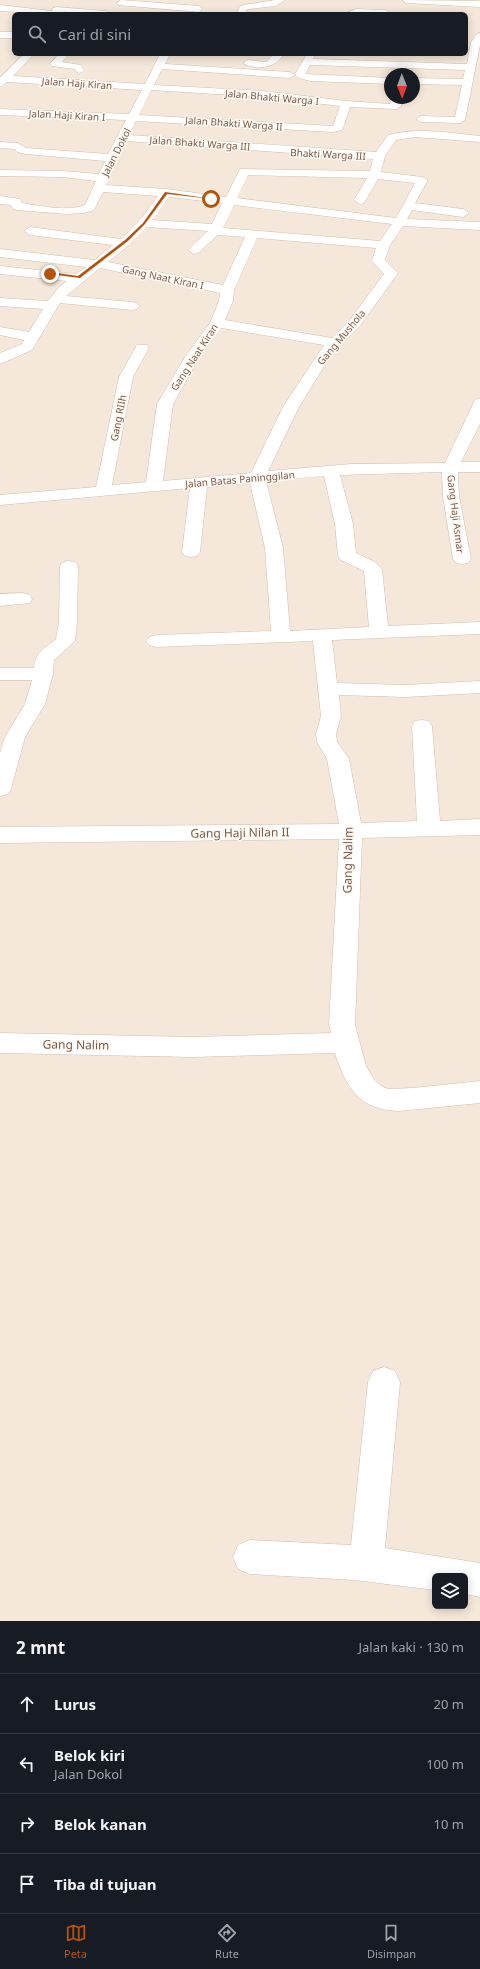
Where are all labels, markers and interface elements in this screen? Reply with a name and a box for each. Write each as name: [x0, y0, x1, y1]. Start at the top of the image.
search box: [12, 12, 468, 56]
icon: search: [26, 23, 48, 45]
text: Cari di sini: [58, 24, 131, 44]
north arrow: [384, 68, 420, 104]
street label: Jalan Haji Kiran: [40, 73, 113, 92]
street label: Jalan Bhakti Warga I: [223, 86, 320, 108]
street label: Jalan Haji Kiran I: [27, 106, 106, 124]
street label: Jalan Bhakti Warga II: [184, 113, 283, 133]
street label: Jalan Dokol: [97, 125, 134, 180]
street label: Jalan Bhakti Warga III: [148, 132, 251, 154]
street label: Bhakti Warga III: [290, 145, 366, 163]
route start: [202, 190, 220, 208]
street label: Gang Naat Kiran I: [121, 261, 205, 293]
route end: [41, 265, 59, 283]
street label: Gang Mushola: [314, 306, 368, 368]
street label: Gang Naat Kiran: [167, 321, 221, 393]
street label: Gang RIIh: [107, 394, 129, 442]
street label: Jalan Batas Paninggilan: [184, 467, 295, 491]
street label: Gang Haji Asmar: [444, 474, 468, 554]
street label: Gang Haji Nilan II: [190, 823, 290, 842]
street label: Gang Nalim: [338, 827, 357, 893]
street label: Gang Nalim: [43, 1035, 109, 1054]
map controls: [432, 1573, 468, 1609]
button: layers: [432, 1573, 468, 1609]
text: 2 mnt: [16, 1636, 65, 1659]
text: Jalan kaki · 130 m: [358, 1638, 464, 1656]
icon: ahead: [16, 1693, 38, 1715]
text: Lurus: [54, 1694, 96, 1714]
text: 20 m: [434, 1695, 464, 1713]
text: Belok kiri: [54, 1745, 125, 1765]
icon: left: [16, 1753, 38, 1775]
text: 100 m: [426, 1755, 464, 1773]
text: Jalan Dokol: [54, 1765, 122, 1783]
icon: right: [16, 1813, 38, 1835]
text: Belok kanan: [54, 1814, 147, 1834]
text: 10 m: [434, 1815, 464, 1833]
icon: arrive: [16, 1873, 38, 1895]
text: Tiba di tujuan: [54, 1874, 157, 1894]
tab: Peta: [64, 1922, 87, 1961]
tab: Rute: [215, 1922, 239, 1961]
tab: Disimpan: [367, 1922, 416, 1961]

